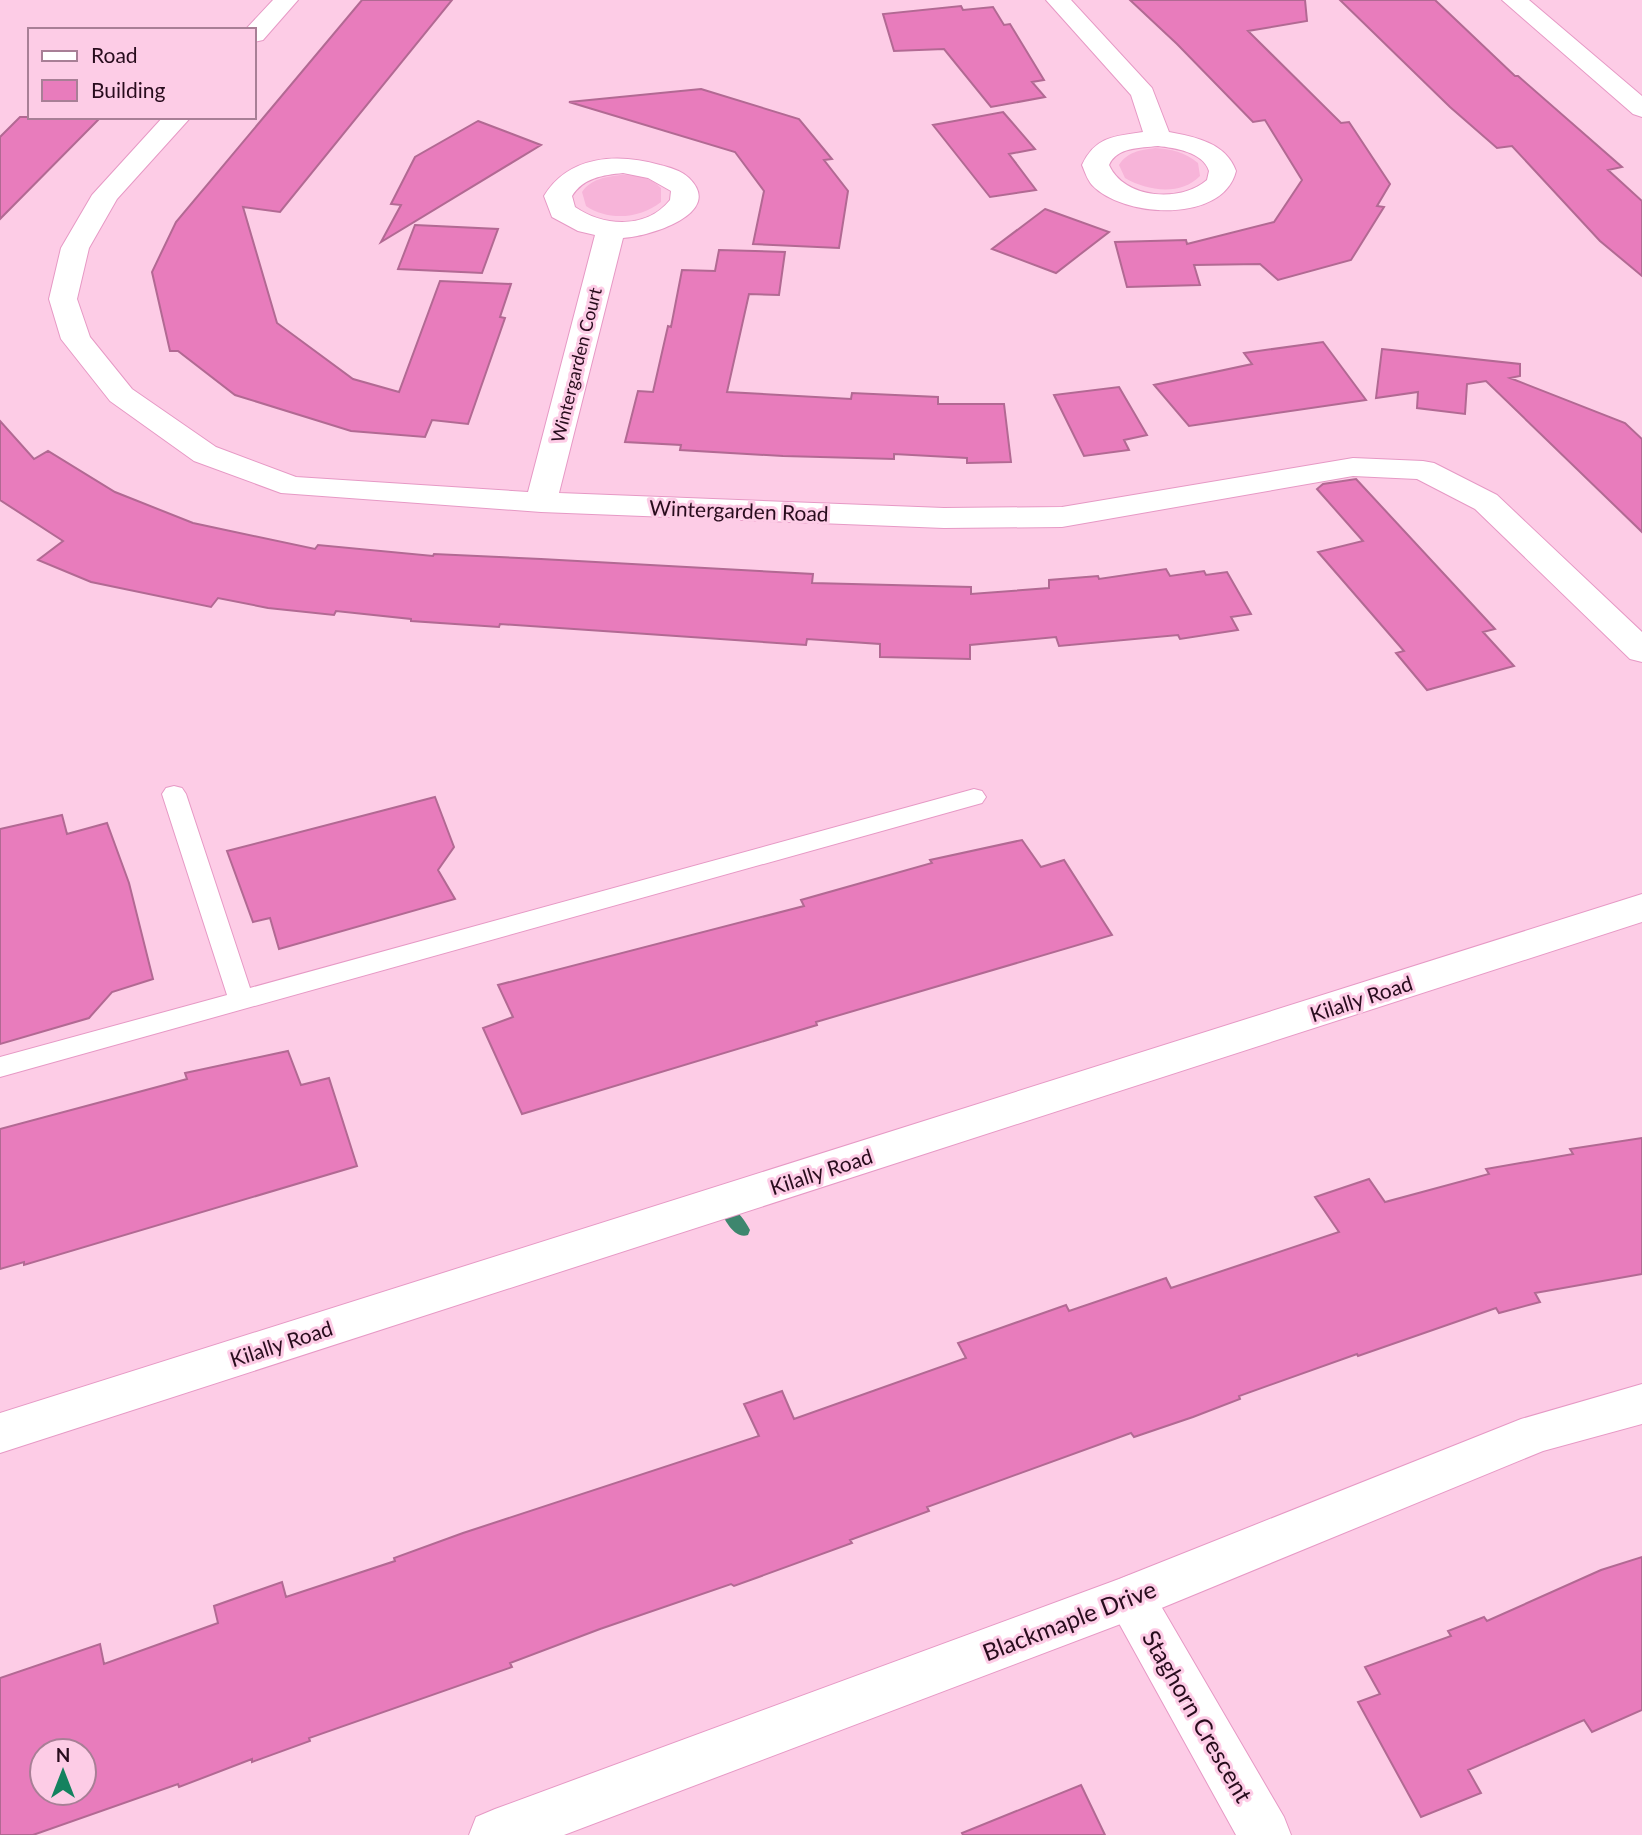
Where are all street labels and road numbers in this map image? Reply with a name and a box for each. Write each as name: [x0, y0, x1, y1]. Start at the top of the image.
street label: Wintergarden Court: [546, 285, 606, 445]
street label: Wintergarden Road: [649, 494, 829, 526]
street label: Kilally Road: [1306, 970, 1416, 1026]
street label: Kilally Road: [766, 1143, 876, 1199]
street label: Kilally Road: [226, 1315, 336, 1371]
street label: Blackmaple Drive: [978, 1574, 1160, 1666]
street label: Staghorn Crescent: [1137, 1625, 1259, 1807]

